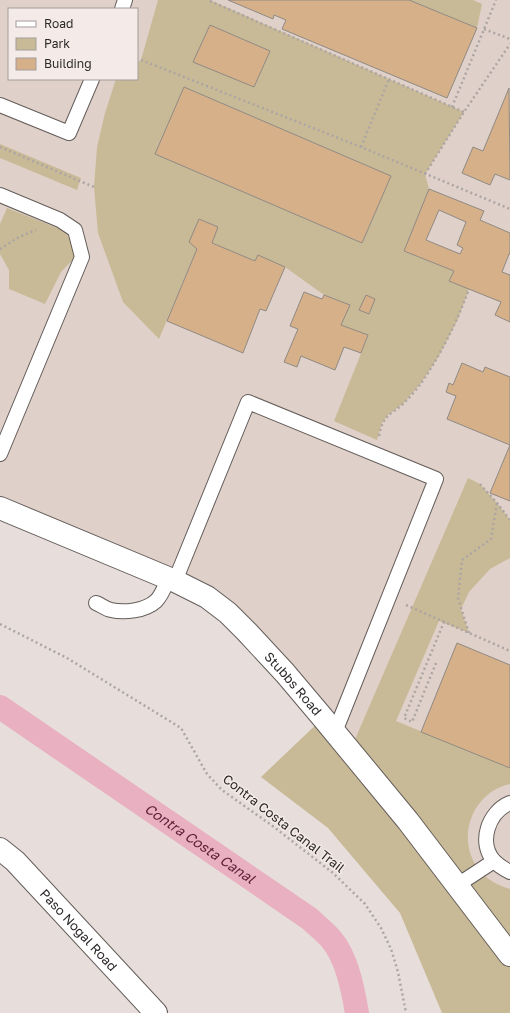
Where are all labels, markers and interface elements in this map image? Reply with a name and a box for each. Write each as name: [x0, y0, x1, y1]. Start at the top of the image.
legend: [8, 8, 138, 80]
text: Road: [44, 16, 73, 31]
text: Park: [44, 36, 70, 51]
text: Building: [44, 56, 92, 71]
street label: Stubbs Road: [261, 648, 325, 719]
street label: Contra Costa Canal Trail: [220, 770, 348, 876]
water label: Contra Costa Canal: [142, 800, 259, 887]
street label: Paso Nogal Road: [37, 885, 121, 974]

